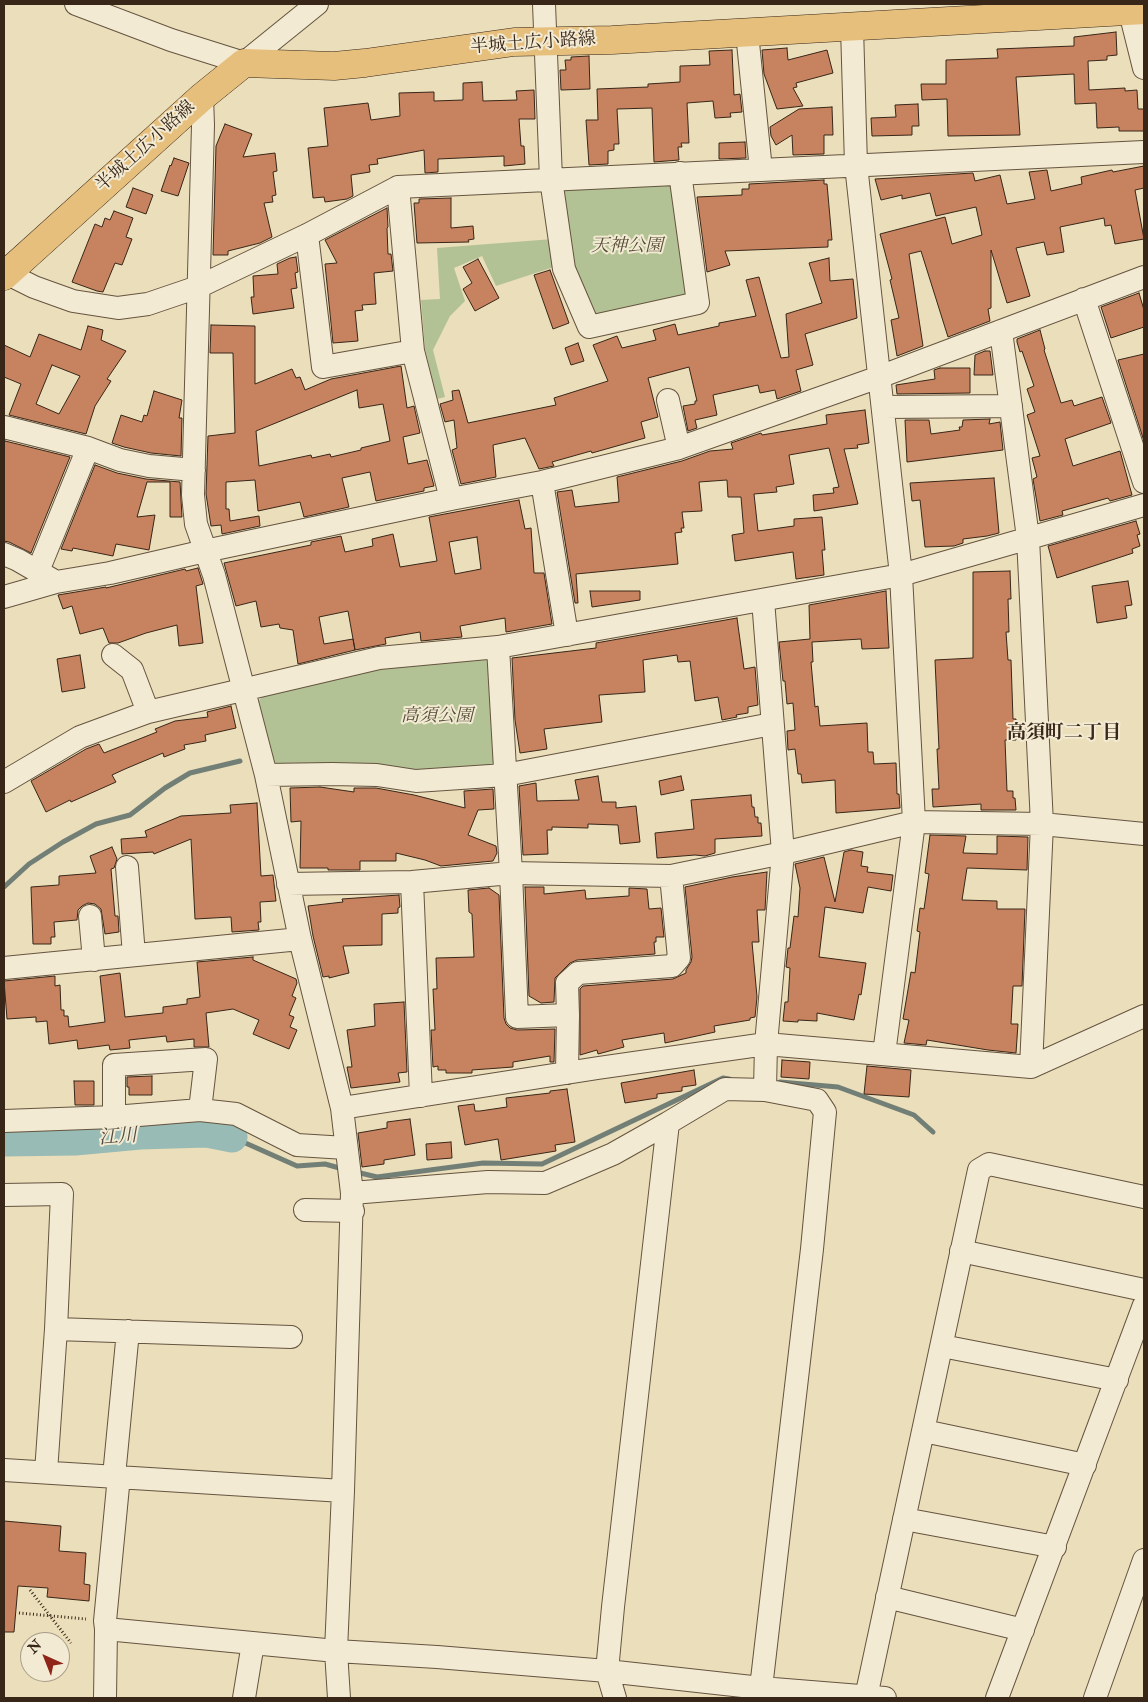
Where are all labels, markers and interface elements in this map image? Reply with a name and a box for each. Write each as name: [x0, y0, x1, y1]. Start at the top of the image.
street label: 半城土広小路線: [469, 29, 597, 59]
street label: 半城土広小路線: [92, 97, 200, 197]
park label: 天神公園: [591, 236, 663, 258]
park label: 高須公園: [401, 706, 473, 728]
district label: 高須町二丁目: [1007, 723, 1121, 745]
water label: 江川: [98, 1125, 138, 1151]
north arrow: [20, 1632, 70, 1682]
text: N: [25, 1636, 45, 1657]

